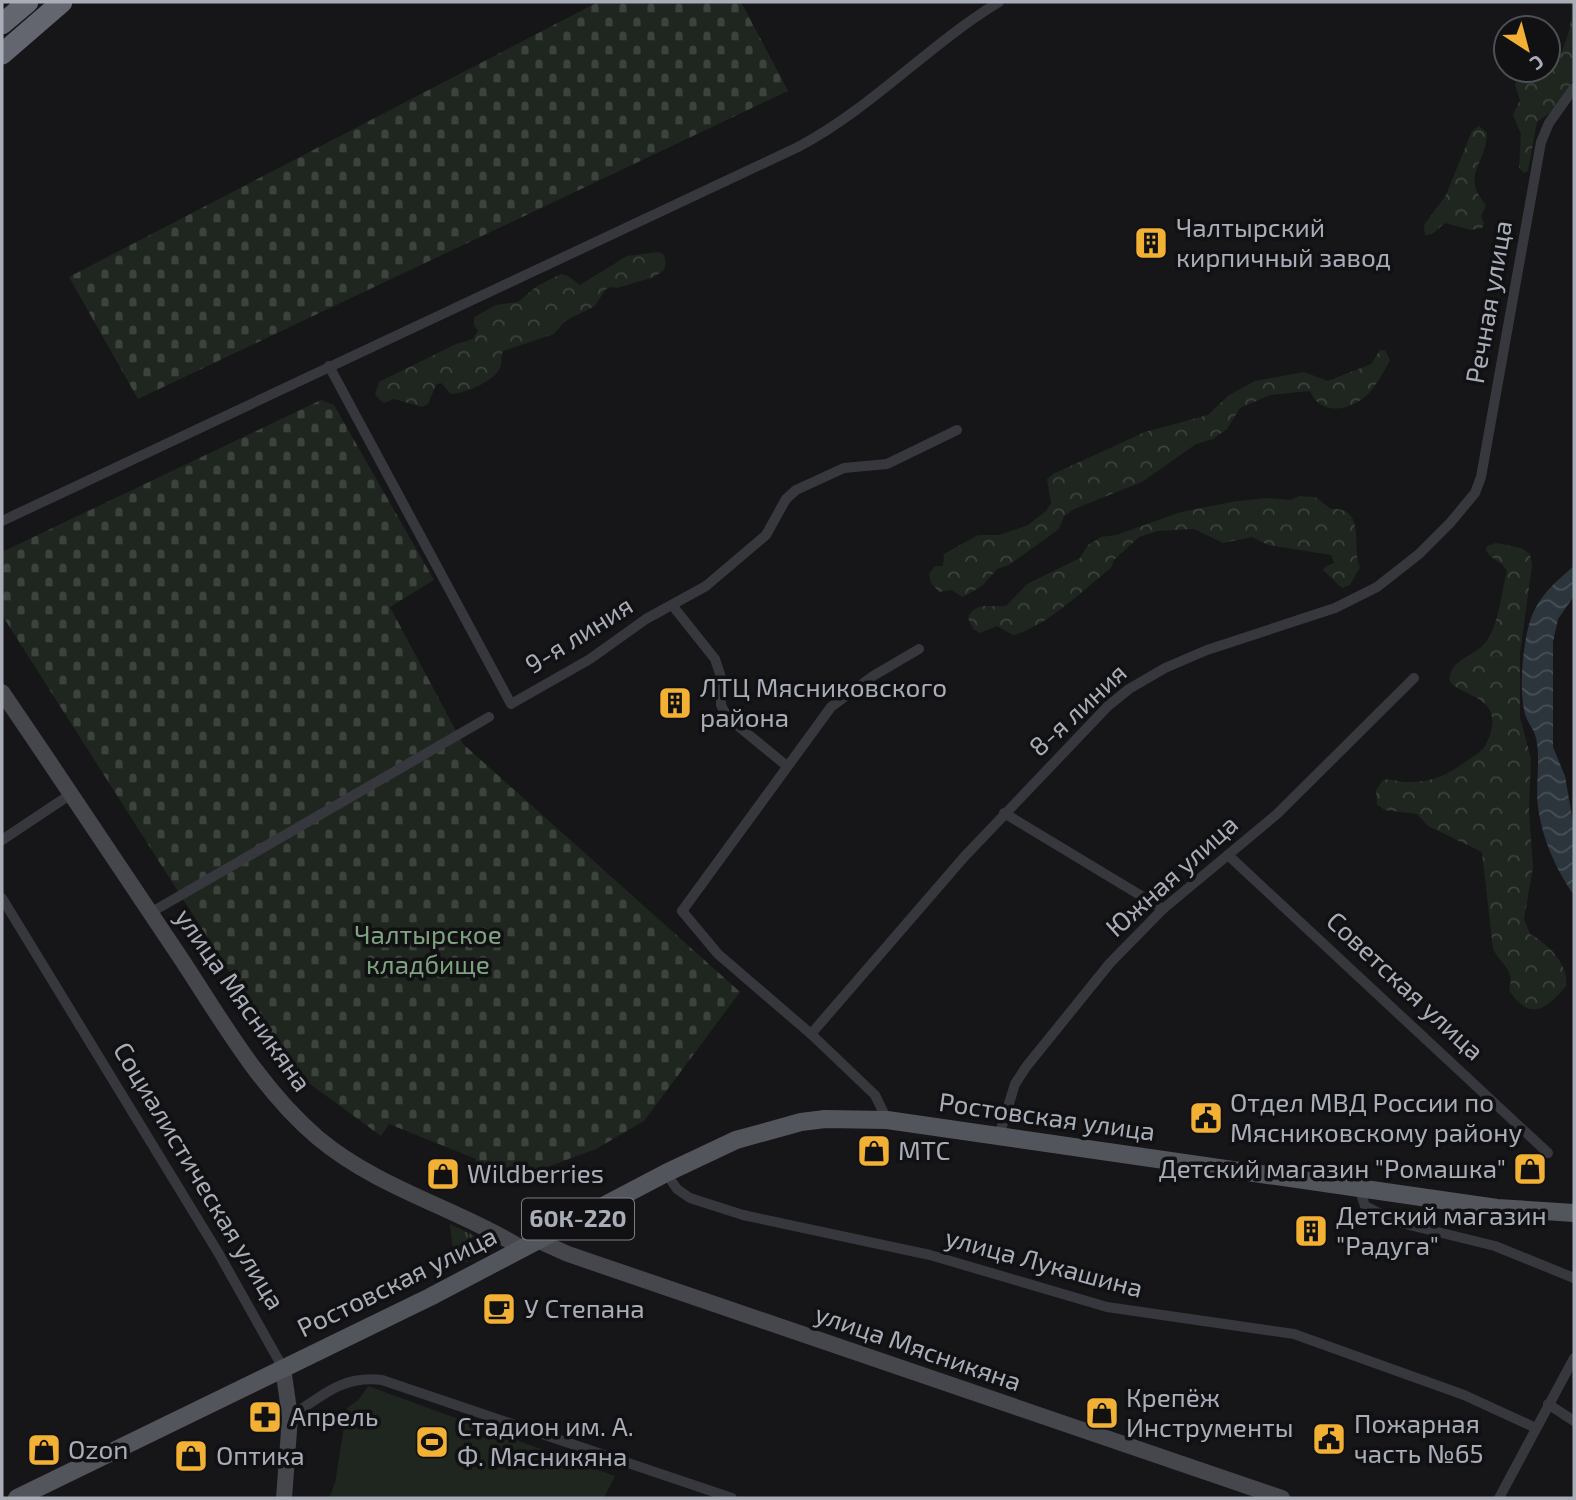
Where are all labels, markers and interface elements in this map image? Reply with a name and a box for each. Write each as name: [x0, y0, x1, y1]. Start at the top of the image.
north arrow: [1492, 14, 1562, 84]
text: С: [1526, 51, 1549, 76]
place label: Чалтырский кирпичный завод: [1176, 211, 1391, 272]
street label: Речная улица: [1458, 218, 1518, 386]
building icon: Чалтырский кирпичный завод: [1132, 224, 1170, 262]
street label: 9-я линия: [519, 589, 638, 679]
street label: 8-я линия: [1022, 656, 1132, 762]
place label: ЛТЦ Мясниковского района: [700, 671, 947, 732]
building icon: ЛТЦ Мясниковского района: [656, 684, 694, 722]
street label: Южная улица: [1099, 808, 1244, 943]
street label: улица Мясникяна: [169, 902, 319, 1097]
street label: Советская улица: [1320, 904, 1491, 1066]
park label: Чалтырское кладбище: [354, 918, 502, 979]
street label: Социалистическая улица: [107, 1036, 293, 1315]
street label: Ростовская улица: [937, 1085, 1157, 1147]
place label: Отдел МВД России по Мясниковскому району: [1230, 1086, 1522, 1148]
public building icon: Отдел МВД России по Мясниковскому району: [1187, 1099, 1225, 1137]
shop icon: МТС: [855, 1132, 893, 1170]
place label: МТС: [898, 1134, 950, 1165]
shop icon: Детский магазин "Ромашка": [1511, 1150, 1549, 1188]
place label: Детский магазин "Ромашка": [1159, 1152, 1506, 1183]
shop icon: Wildberries: [424, 1155, 462, 1193]
place label: Wildberries: [467, 1157, 604, 1188]
road number: 60К-220: [522, 1198, 634, 1240]
place label: Детский магазин "Радуга": [1336, 1199, 1547, 1261]
building icon: Детский магазин "Радуга": [1292, 1212, 1330, 1250]
street label: Ростовская улица: [291, 1219, 502, 1343]
street label: улица Лукашина: [942, 1220, 1147, 1304]
cafe icon: У Степана: [480, 1290, 518, 1328]
place label: У Степана: [524, 1292, 645, 1323]
street label: улица Мясникяна: [811, 1297, 1026, 1397]
place label: Крепёж Инструменты: [1126, 1381, 1294, 1443]
shop icon: Крепёж Инструменты: [1083, 1394, 1121, 1432]
pharmacy icon: Апрель: [246, 1398, 284, 1436]
place label: Апрель: [290, 1400, 378, 1431]
place label: Пожарная часть №65: [1354, 1407, 1484, 1468]
place label: Стадион им. А. Ф. Мясникяна: [457, 1410, 634, 1471]
public building icon: Пожарная часть №65: [1310, 1420, 1348, 1458]
sports icon: Стадион им. А. Ф. Мясникяна: [413, 1423, 451, 1461]
shop icon: Ozon: [25, 1431, 63, 1469]
place label: Ozon: [68, 1433, 128, 1464]
shop icon: Оптика: [172, 1437, 210, 1475]
place label: Оптика: [216, 1439, 305, 1470]

